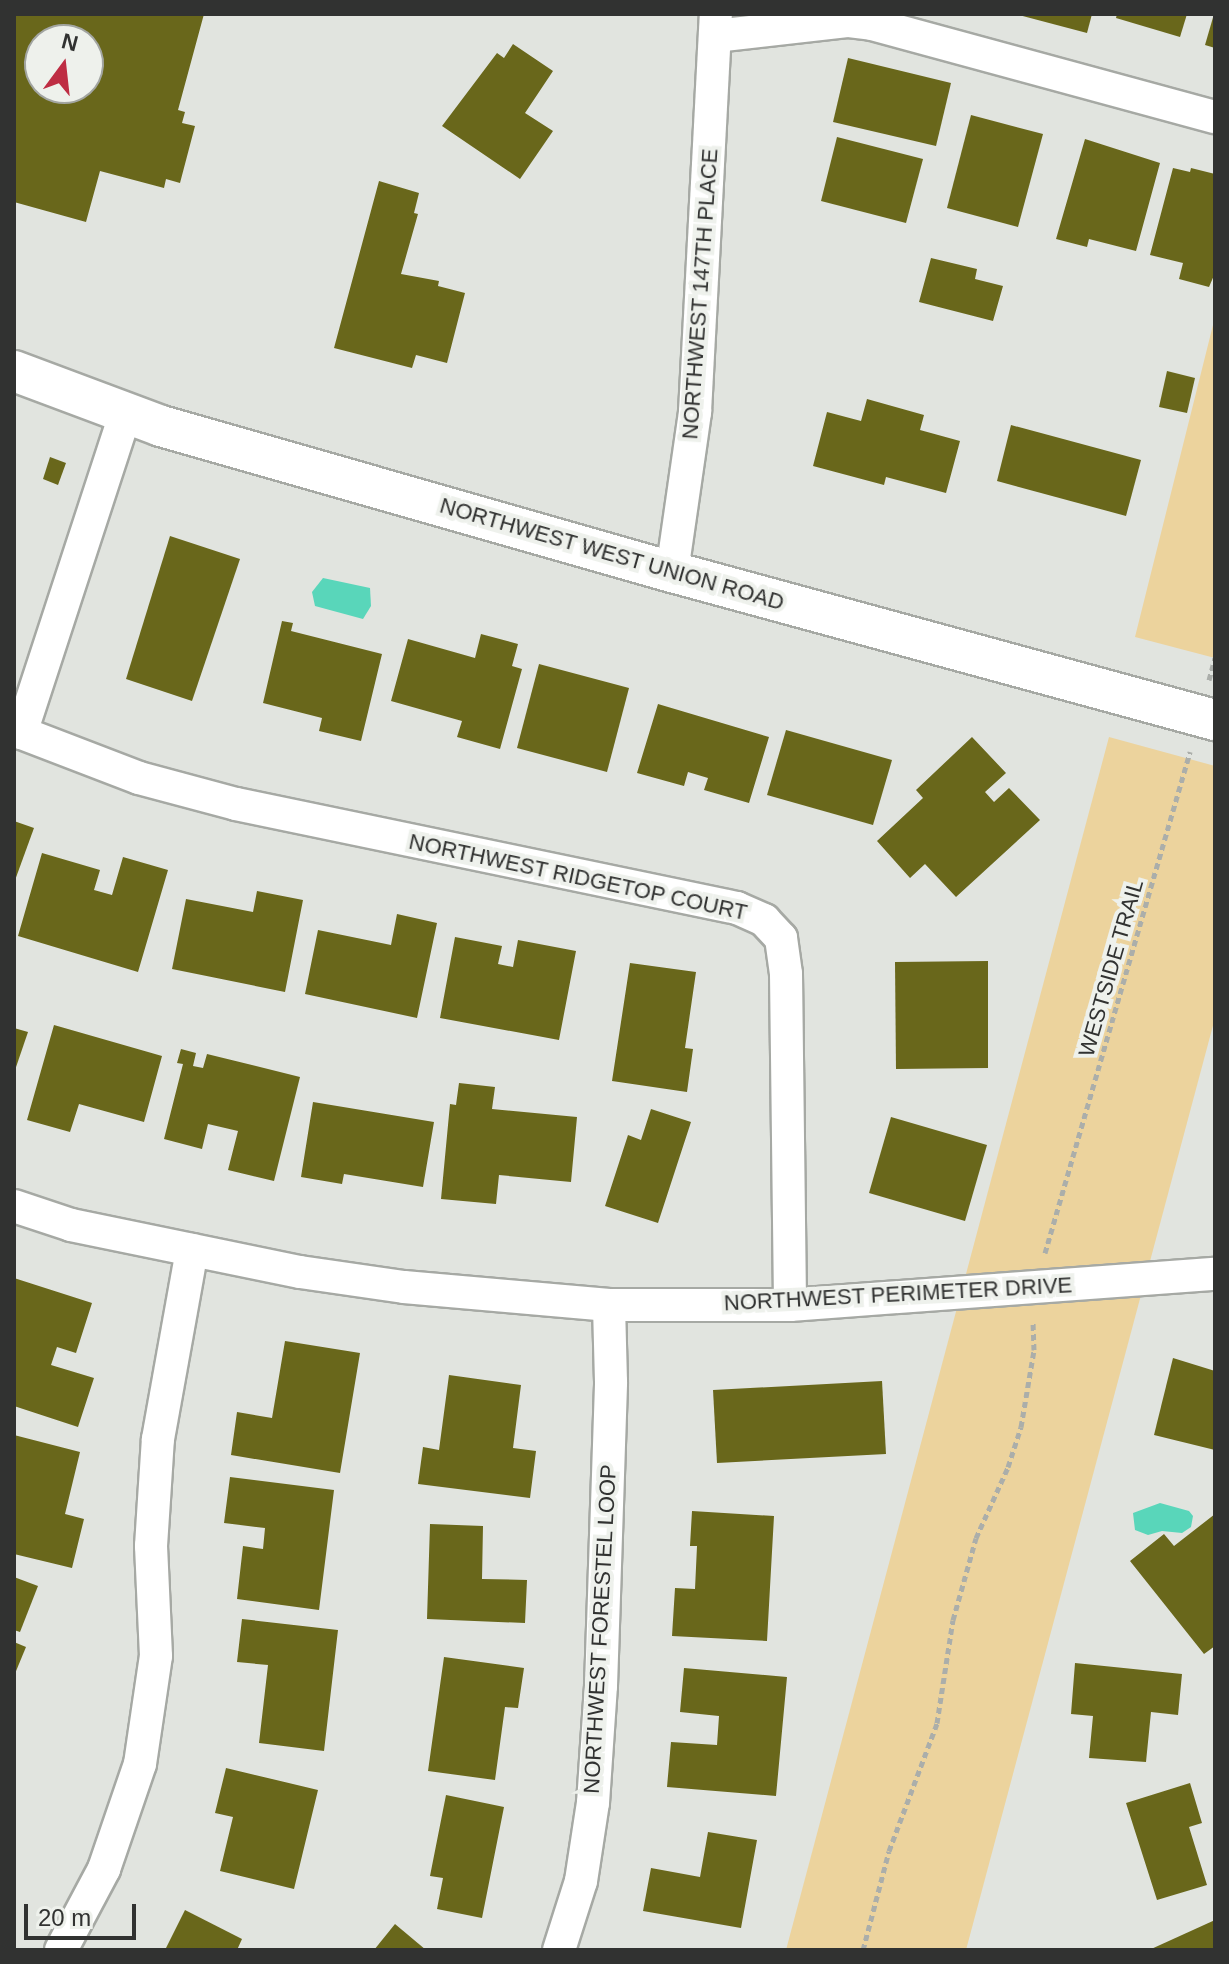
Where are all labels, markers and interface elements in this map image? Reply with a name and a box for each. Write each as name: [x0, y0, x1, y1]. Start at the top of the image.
north arrow: [24, 24, 104, 104]
text: N: [59, 28, 81, 56]
street label: NORTHWEST 147TH PLACE: [677, 148, 723, 440]
street label: NORTHWEST WEST UNION ROAD: [436, 492, 788, 616]
street label: NORTHWEST RIDGETOP COURT: [406, 828, 750, 926]
street label: WESTSIDE TRAIL: [1073, 876, 1149, 1060]
street label: NORTHWEST PERIMETER DRIVE: [723, 1272, 1073, 1316]
street label: NORTHWEST FORESTEL LOOP: [578, 1463, 622, 1795]
scale bar: [28, 1888, 140, 1938]
text: 20 m: [38, 1904, 91, 1931]

